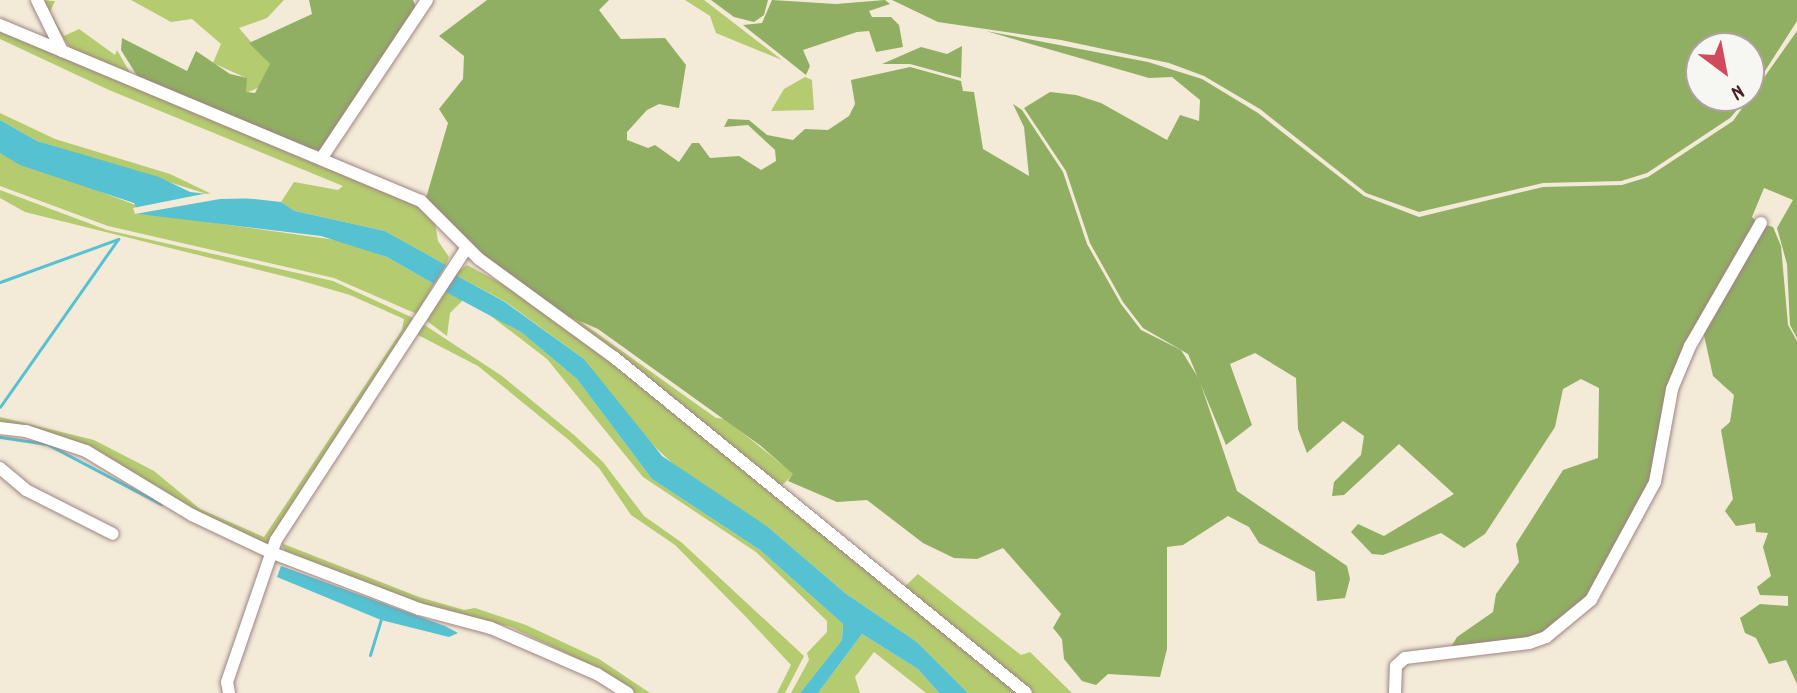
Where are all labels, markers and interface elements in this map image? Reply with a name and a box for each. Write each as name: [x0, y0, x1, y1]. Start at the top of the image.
north arrow: [1685, 32, 1765, 112]
text: N: [1724, 75, 1750, 107]

